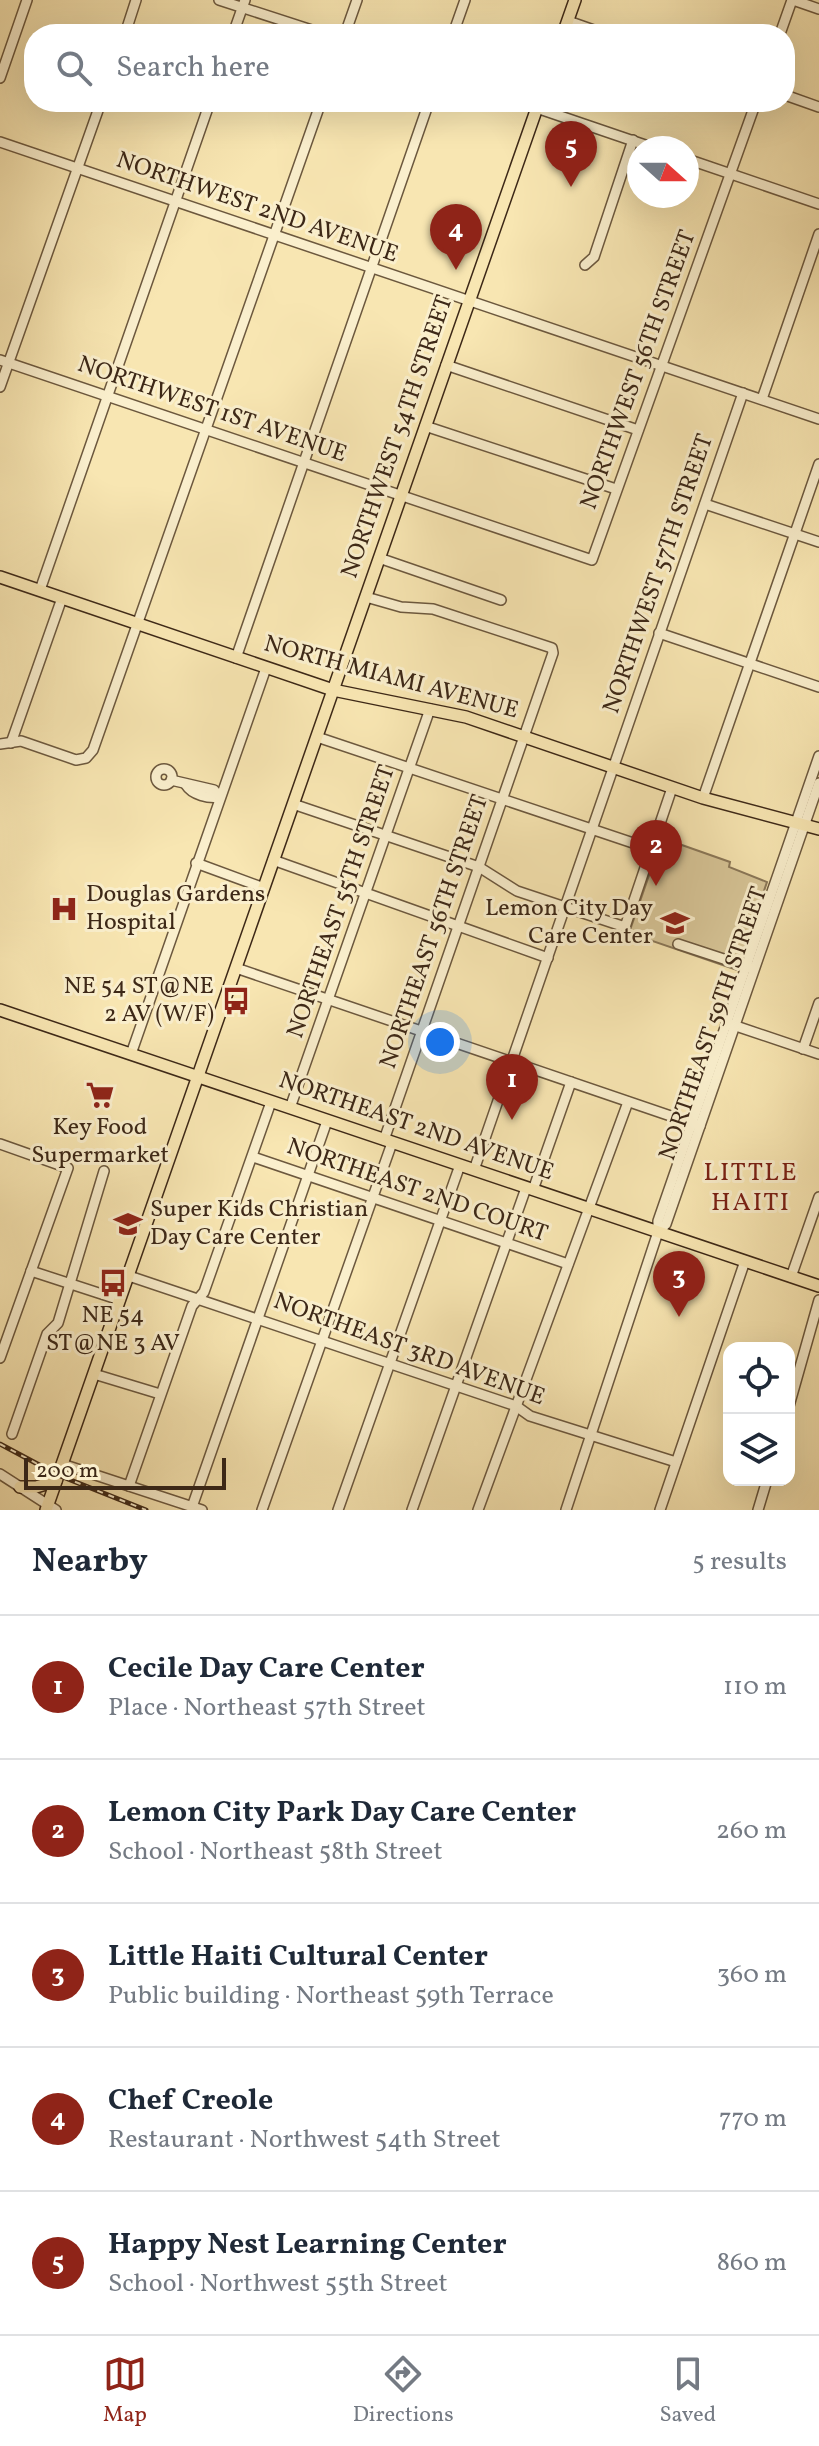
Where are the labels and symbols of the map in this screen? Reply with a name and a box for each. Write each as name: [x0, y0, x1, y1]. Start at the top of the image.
pin: 5: [545, 121, 597, 187]
north arrow: [627, 136, 699, 208]
street label: NORTHWEST 2ND AVENUE: [111, 144, 403, 272]
pin: 4: [430, 204, 482, 270]
street label: NORTHWEST 56TH STREET: [573, 226, 705, 514]
street label: NORTHWEST 54TH STREET: [334, 291, 462, 583]
street label: NORTHWEST 1ST AVENUE: [73, 348, 351, 472]
street label: NORTHWEST 57TH STREET: [595, 430, 723, 718]
street label: NORTH MIAMI AVENUE: [260, 628, 522, 728]
street label: NORTHEAST 55TH STREET: [279, 761, 405, 1043]
street label: NORTHEAST 56TH STREET: [372, 791, 498, 1073]
pin: 2: [630, 820, 682, 886]
place label: Douglas Gardens Hospital: [86, 878, 265, 940]
street label: NORTHEAST 59TH STREET: [651, 883, 777, 1165]
place label: Lemon City Day Care Center: [485, 892, 653, 954]
hospital icon: Douglas Gardens Hospital: [49, 894, 79, 924]
school or university icon: Lemon City Day Care Center: [660, 908, 690, 938]
place label: NE 54 ST@NE 2 AV (W/F): [64, 970, 214, 1032]
bus stop icon: NE 54 ST@NE 2 AV (W/F): [221, 986, 251, 1016]
your location: [420, 1022, 460, 1062]
pin: 1: [486, 1054, 538, 1120]
street label: NORTHEAST 2ND AVENUE: [274, 1064, 558, 1190]
supermarket icon: Key Food Supermarket: [85, 1080, 115, 1110]
place label: Key Food Supermarket: [31, 1111, 169, 1173]
street label: NORTHEAST 2ND COURT: [282, 1130, 552, 1252]
district label: LITTLE HAITI: [703, 1155, 799, 1221]
place label: Super Kids Christian Day Care Center: [150, 1193, 368, 1255]
school or university icon: Super Kids Christian Day Care Center: [113, 1209, 143, 1239]
pin: 3: [653, 1251, 705, 1317]
bus stop icon: NE 54 ST@NE 3 AV: [98, 1268, 128, 1298]
street label: NORTHEAST 3RD AVENUE: [268, 1285, 550, 1415]
place label: NE 54 ST@NE 3 AV: [46, 1299, 180, 1361]
scale bar: [24, 1454, 226, 1490]

